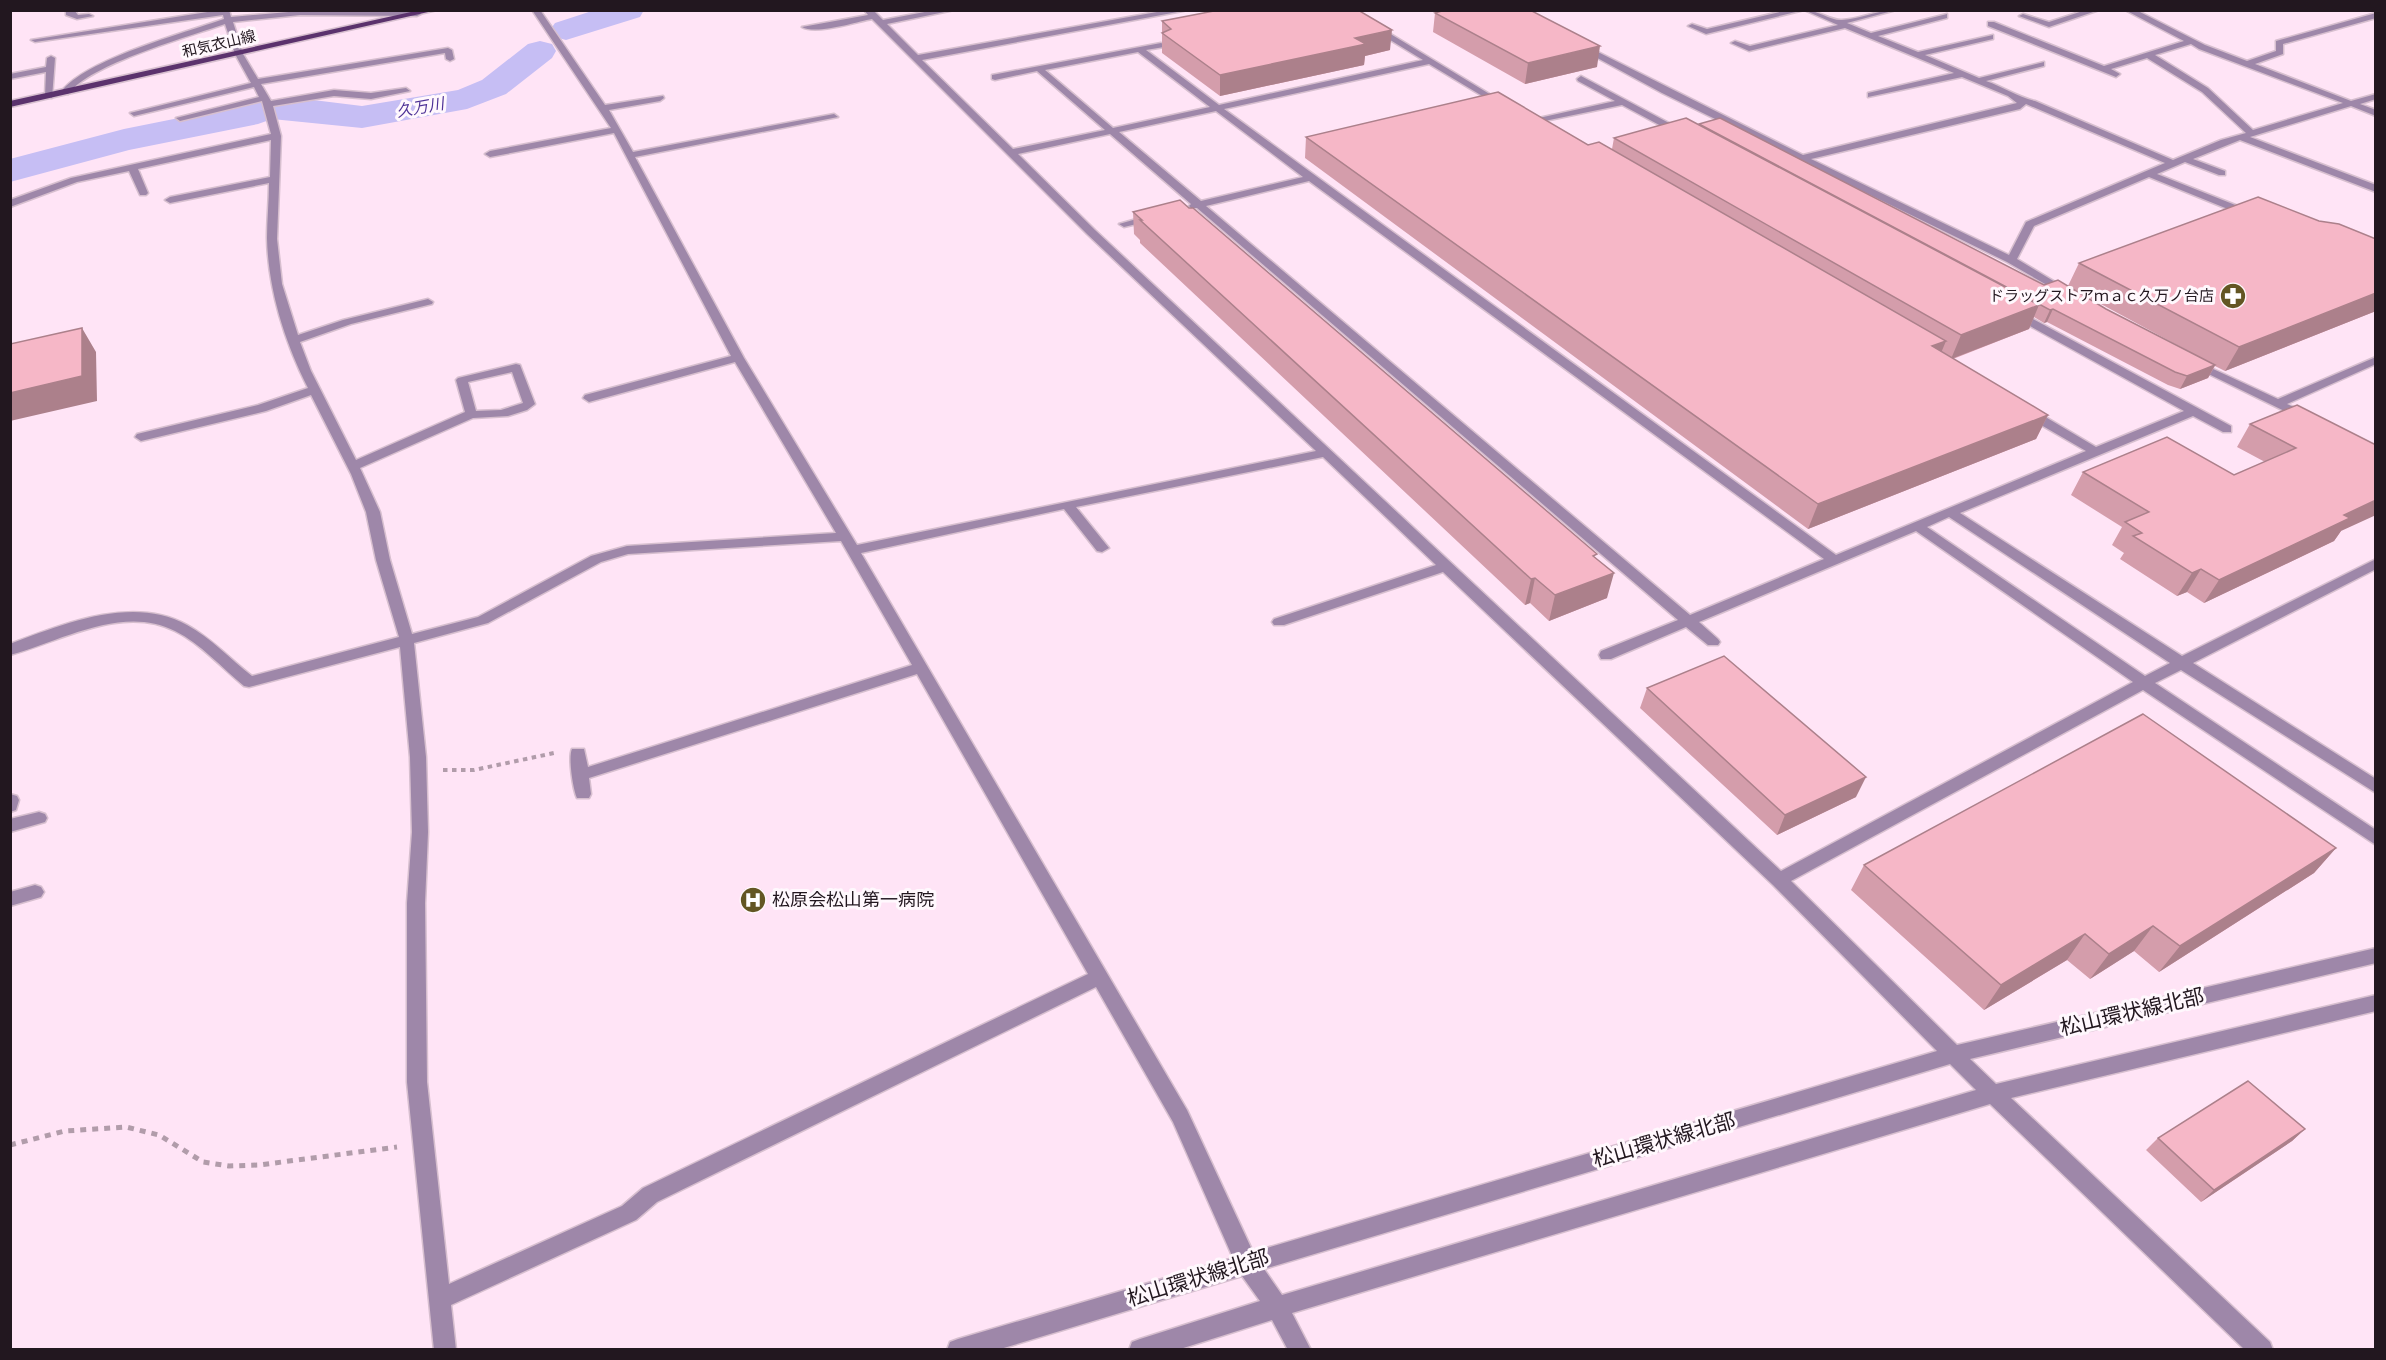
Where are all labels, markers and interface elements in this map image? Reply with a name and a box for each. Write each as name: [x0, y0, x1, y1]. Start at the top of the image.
street label: 和気衣山線: [180, 27, 258, 61]
water label: 久万川: [395, 94, 447, 121]
pharmacy icon: ドラッグストアｍａｃ久万ノ台店: [2218, 281, 2248, 311]
place label: ドラッグストアｍａｃ久万ノ台店: [1989, 287, 2214, 305]
hospital icon: 松原会松山第一病院: [738, 885, 768, 915]
place label: 松原会松山第一病院: [772, 889, 934, 911]
street label: 松山環状線北部: [2058, 984, 2206, 1040]
street label: 松山環状線北部: [1590, 1108, 1738, 1172]
street label: 松山環状線北部: [1124, 1245, 1272, 1311]

